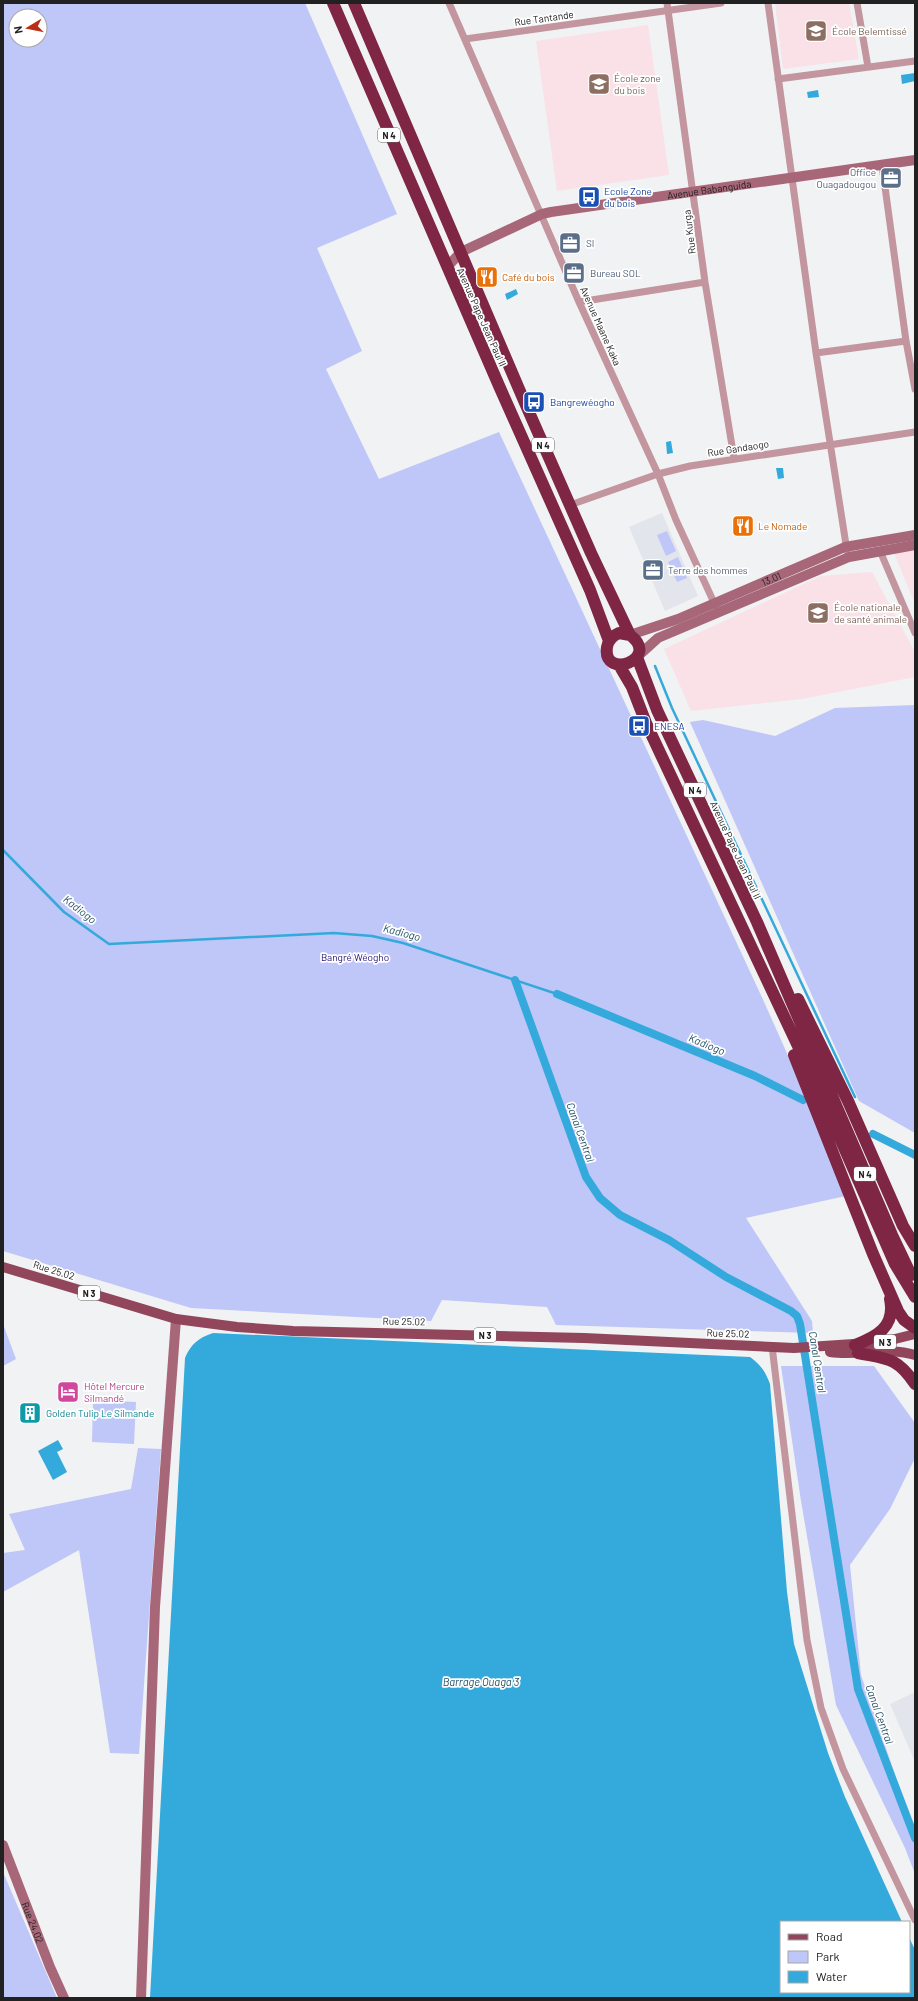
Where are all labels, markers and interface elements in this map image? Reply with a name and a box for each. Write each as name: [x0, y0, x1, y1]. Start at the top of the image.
north arrow: [8, 8, 48, 48]
street label: Rue Tantande: [514, 8, 574, 28]
school or university icon: École Belemtissé: [803, 18, 829, 44]
text: N: [11, 25, 25, 35]
place label: École Belemtissé: [832, 25, 907, 37]
school or university icon: École zone du bois: [586, 71, 612, 97]
place label: École zone du bois: [614, 72, 661, 96]
road number: N 4: [378, 128, 400, 142]
office icon: Office Ouagadougou: [878, 165, 904, 191]
place label: Office Ouagadougou: [816, 166, 876, 190]
street label: Avenue Babanguida: [666, 177, 752, 201]
bus stop icon: Ecole Zone du bois: [576, 184, 602, 210]
place label: Ecole Zone du bois: [604, 185, 652, 209]
street label: Rue Kurga: [680, 209, 698, 255]
office icon: SI: [557, 230, 583, 256]
place label: SI: [586, 237, 594, 249]
office icon: Bureau SOL: [561, 260, 587, 286]
restaurant icon: Café du bois: [474, 264, 500, 290]
street label: Avenue Pape Jean Paul II: [455, 266, 509, 368]
place label: Bureau SOL: [590, 267, 641, 279]
place label: Café du bois: [502, 271, 555, 283]
street label: Avenue Maane Kaka: [578, 285, 624, 367]
bus stop icon: Bangrewéogho: [521, 389, 547, 415]
place label: Bangrewéogho: [550, 396, 615, 408]
street label: Rue Gandaogo: [706, 437, 770, 459]
road number: N 4: [532, 438, 554, 452]
restaurant icon: Le Nomade: [730, 513, 756, 539]
place label: Le Nomade: [758, 520, 807, 532]
office icon: Terre des hommes: [640, 557, 666, 583]
place label: Terre des hommes: [668, 564, 748, 576]
street label: 13.01: [760, 569, 783, 588]
school or university icon: École nationale de santé animale: [805, 600, 831, 626]
place label: École nationale de santé animale: [834, 601, 907, 625]
bus stop icon: ENESA: [626, 713, 652, 739]
place label: ENESA: [654, 720, 685, 732]
road number: N 4: [684, 783, 706, 797]
street label: Avenue Pape Jean Paul II: [708, 799, 764, 901]
water label: Kadiogo: [61, 892, 99, 926]
water label: Kadiogo: [382, 921, 422, 943]
park label: Bangré Wéogho: [321, 951, 389, 963]
water label: Kadiogo: [687, 1031, 727, 1057]
water label: Canal Central: [564, 1101, 598, 1164]
road number: N 4: [854, 1167, 876, 1181]
street label: Rue 25.02: [32, 1258, 76, 1282]
road number: N 3: [78, 1286, 100, 1300]
street label: Rue 25.02: [383, 1315, 425, 1327]
street label: Rue 25.02: [706, 1326, 750, 1340]
road number: N 3: [474, 1328, 496, 1342]
water label: Canal Central: [807, 1330, 829, 1394]
road number: N 3: [874, 1335, 896, 1349]
hotel icon: Hôtel Mercure Silmandé: [55, 1379, 81, 1405]
place label: Hôtel Mercure Silmandé: [84, 1380, 145, 1404]
building icon: Golden Tulip Le Silmande: [17, 1400, 43, 1426]
place label: Golden Tulip Le Silmande: [46, 1407, 154, 1419]
water label: Barrage Ouaga 3: [443, 1675, 520, 1688]
water label: Canal Central: [863, 1683, 897, 1746]
street label: Rue 24.02: [19, 1900, 46, 1945]
legend: [780, 1921, 910, 1993]
text: Road: [816, 1929, 843, 1943]
text: Park: [816, 1949, 840, 1963]
text: Water: [816, 1969, 848, 1983]

